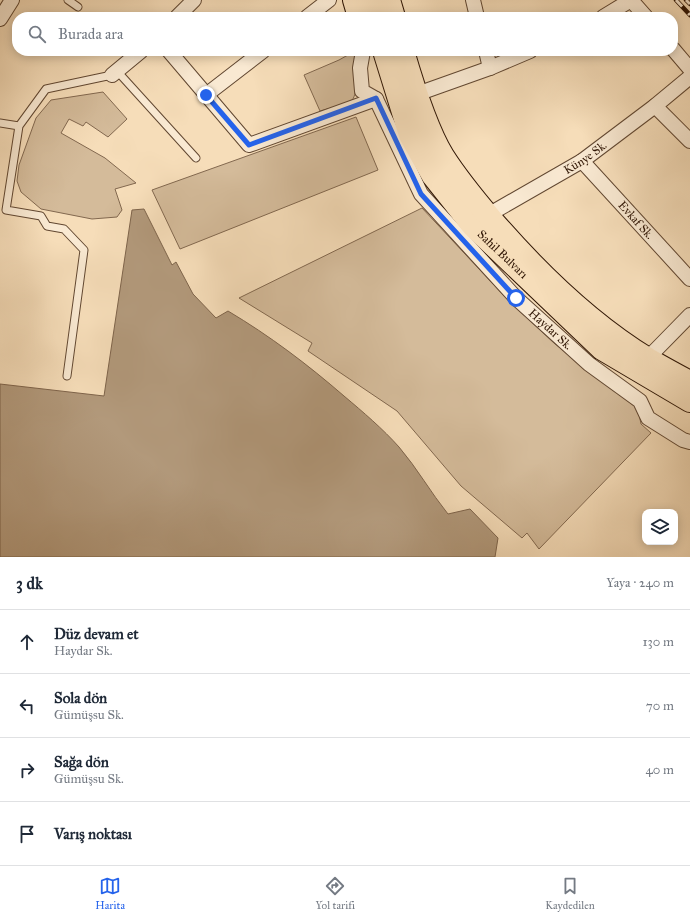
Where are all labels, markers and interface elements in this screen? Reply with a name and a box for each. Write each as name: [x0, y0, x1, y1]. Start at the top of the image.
search box: [12, 12, 678, 56]
icon: search: [26, 23, 48, 45]
text: Burada ara: [58, 25, 123, 43]
route end: [197, 86, 215, 104]
street label: Künye Sk.: [561, 138, 609, 177]
street label: Evkaf Sk.: [615, 198, 657, 242]
street label: Sahil Bulvarı: [475, 227, 531, 282]
route start: [507, 289, 525, 307]
street label: Haydar Sk.: [526, 306, 575, 353]
map controls: [642, 509, 678, 545]
button: layers: [642, 509, 678, 545]
text: 3 dk: [16, 573, 43, 594]
text: Yaya · 240 m: [606, 575, 674, 591]
text: Düz devam et: [54, 625, 139, 643]
icon: ahead: [16, 631, 38, 653]
text: 130 m: [642, 634, 674, 650]
text: Haydar Sk.: [54, 643, 112, 659]
text: Sola dön: [54, 689, 107, 707]
icon: left: [16, 695, 38, 717]
text: 70 m: [646, 698, 674, 714]
text: Gümüşsu Sk.: [54, 707, 124, 723]
text: Sağa dön: [54, 753, 109, 771]
icon: right: [16, 759, 38, 781]
text: 40 m: [645, 762, 674, 778]
text: Gümüşsu Sk.: [54, 771, 124, 787]
icon: arrive: [16, 823, 38, 845]
text: Varış noktası: [54, 825, 132, 843]
tab: Harita: [95, 875, 125, 912]
tab: Yol tarifi: [315, 875, 355, 912]
tab: Kaydedilen: [545, 875, 595, 912]

